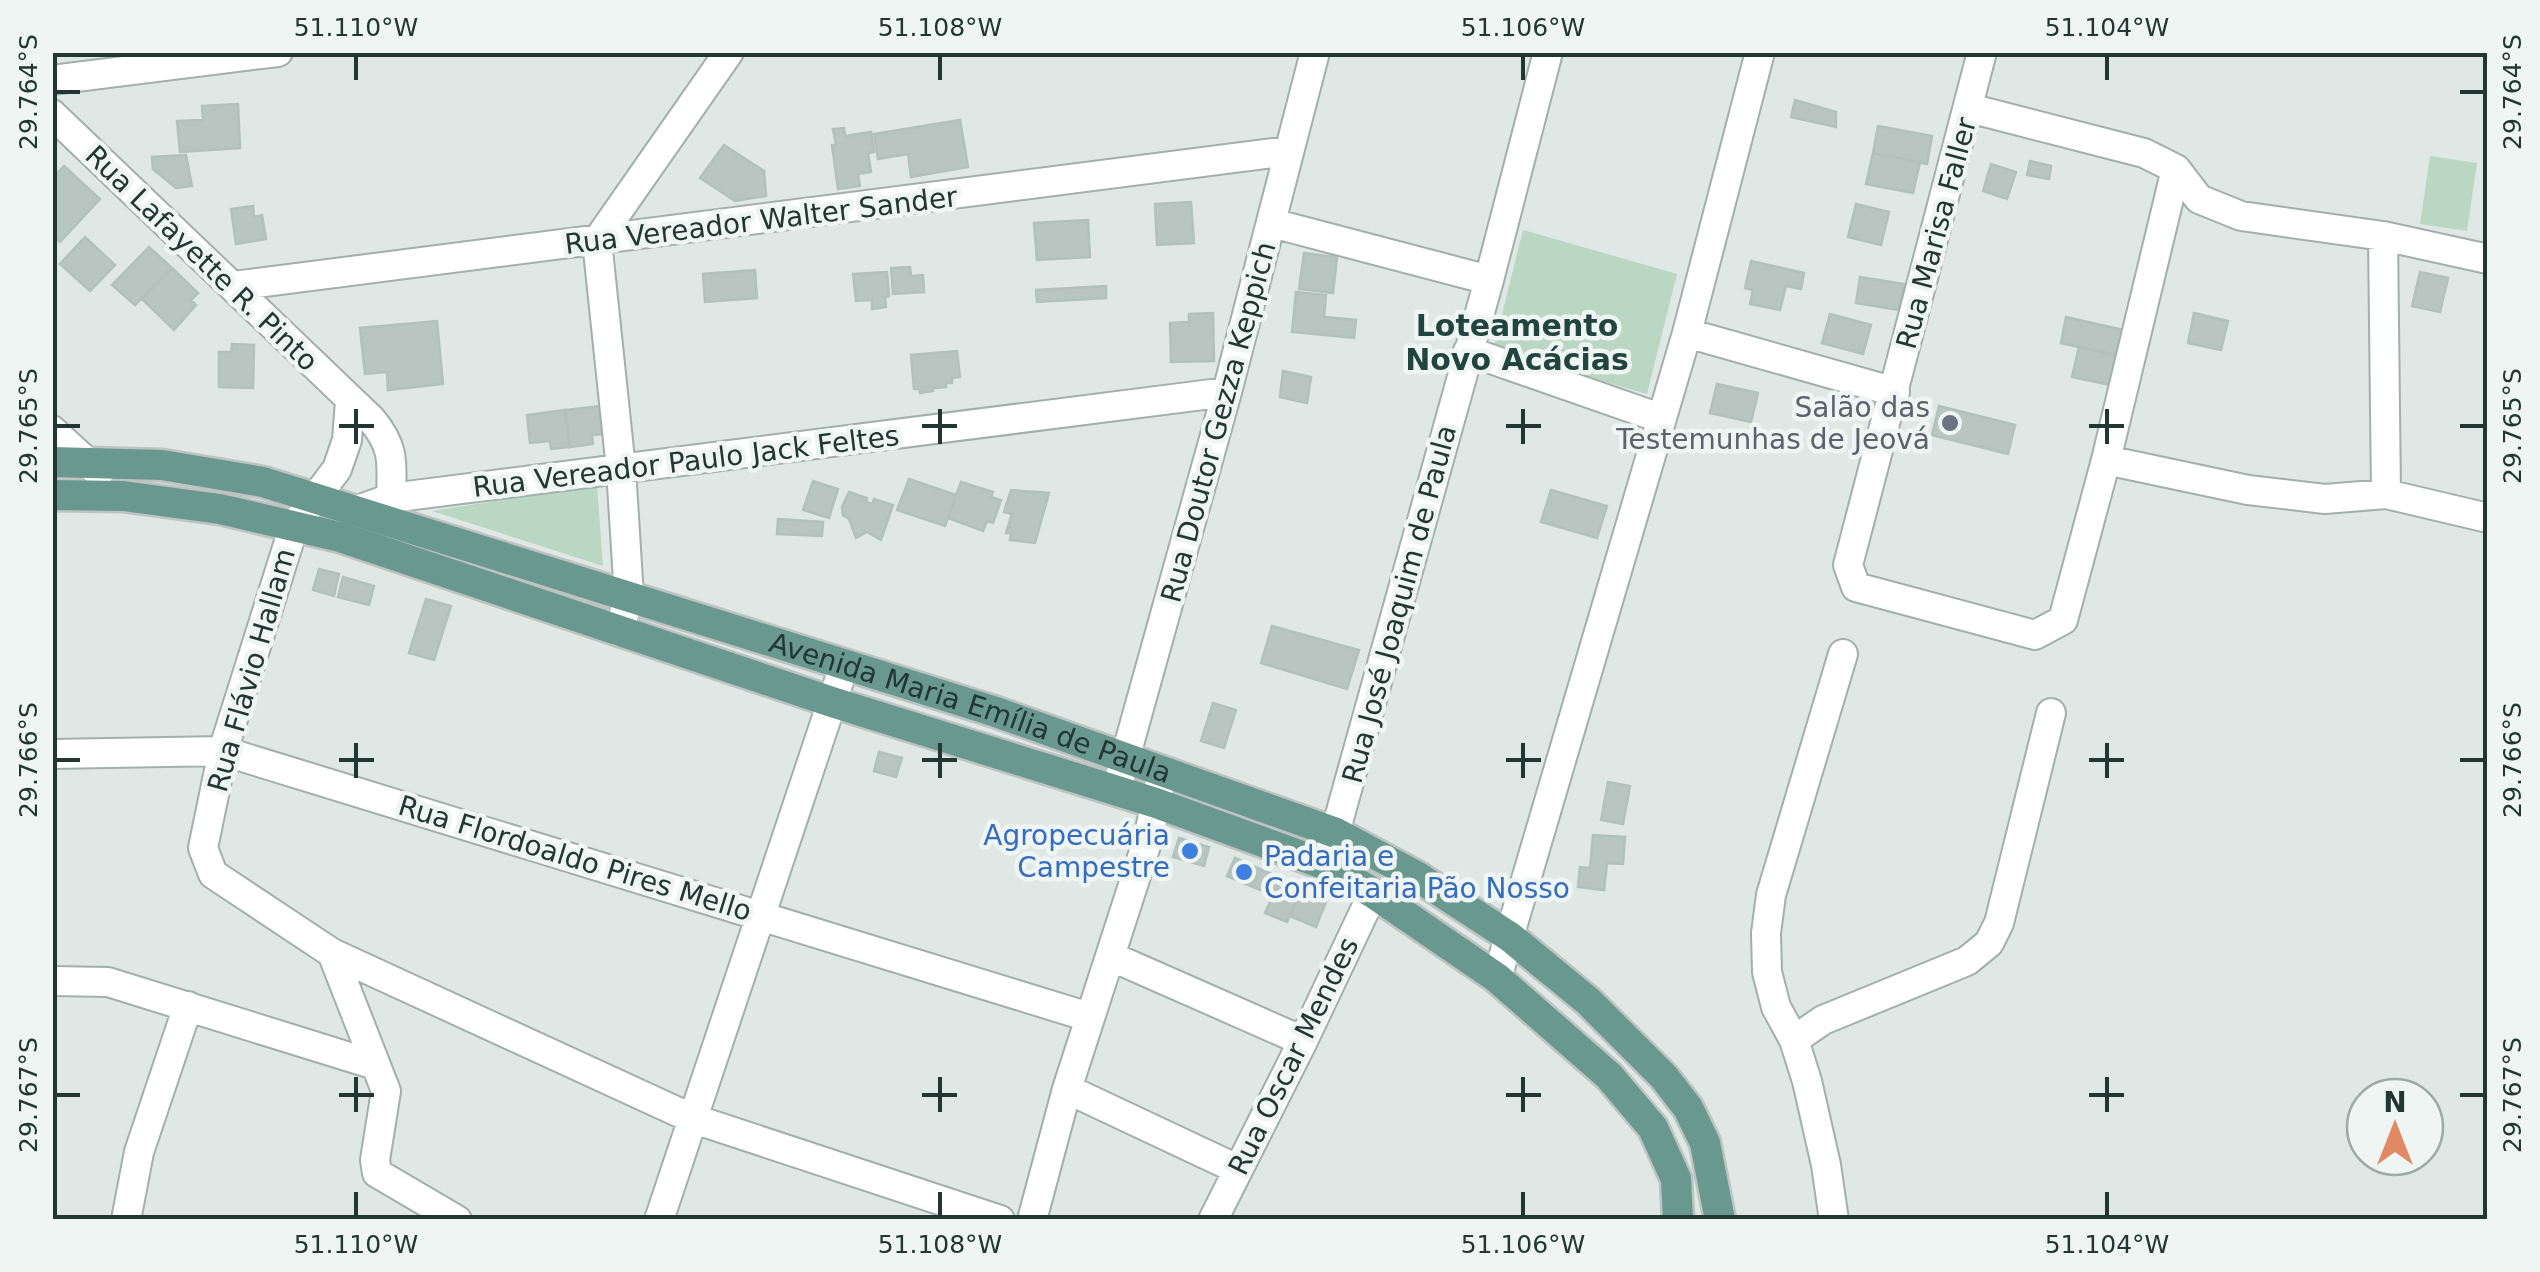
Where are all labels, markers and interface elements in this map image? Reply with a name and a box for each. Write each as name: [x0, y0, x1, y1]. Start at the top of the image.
text: 51.110°W: [294, 13, 418, 42]
text: 51.108°W: [878, 13, 1002, 42]
text: 51.106°W: [1461, 13, 1585, 42]
text: 51.104°W: [2045, 13, 2169, 42]
text: 29.764°S: [14, 34, 43, 150]
text: 29.764°S: [2498, 34, 2527, 150]
street label: Rua Marisa Faller: [1890, 113, 1983, 352]
street label: Rua Lafayette R. Pinto: [79, 139, 325, 378]
street label: Rua Vereador Walter Sander: [563, 180, 960, 261]
street label: Rua Doutor Gezza Keppich: [1154, 238, 1283, 606]
district label: Loteamento Novo Acácias: [1405, 308, 1629, 377]
text: 29.765°S: [14, 368, 43, 484]
text: 29.765°S: [2498, 368, 2527, 484]
place label: Salão das Testemunhas de Jeová: [1615, 391, 1930, 456]
marker: Salão das Testemunhas de Jeová: [1939, 412, 1961, 434]
street label: Rua Vereador Paulo Jack Feltes: [471, 419, 901, 504]
street label: Rua José Joaquim de Paula: [1336, 421, 1463, 787]
street label: Rua Flávio Hallam: [201, 545, 302, 796]
street label: Avenida Maria Emília de Paula: [765, 626, 1176, 790]
text: 29.766°S: [14, 702, 43, 818]
text: 29.766°S: [2498, 702, 2527, 818]
street label: Rua Flordoaldo Pires Mello: [394, 789, 755, 928]
place label: Agropecuária Campestre: [983, 819, 1170, 884]
marker: Agropecuária Campestre: [1179, 840, 1201, 862]
place label: Padaria e Confeitaria Pão Nosso: [1264, 840, 1570, 905]
marker: Padaria e Confeitaria Pão Nosso: [1233, 861, 1255, 883]
street label: Rua Oscar Mendes: [1222, 932, 1365, 1180]
text: 29.767°S: [14, 1037, 43, 1153]
text: 29.767°S: [2498, 1037, 2527, 1153]
north arrow: [2345, 1077, 2445, 1177]
text: N: [2383, 1086, 2407, 1119]
text: 51.110°W: [294, 1230, 418, 1259]
text: 51.108°W: [878, 1230, 1002, 1259]
text: 51.106°W: [1461, 1230, 1585, 1259]
text: 51.104°W: [2045, 1230, 2169, 1259]

